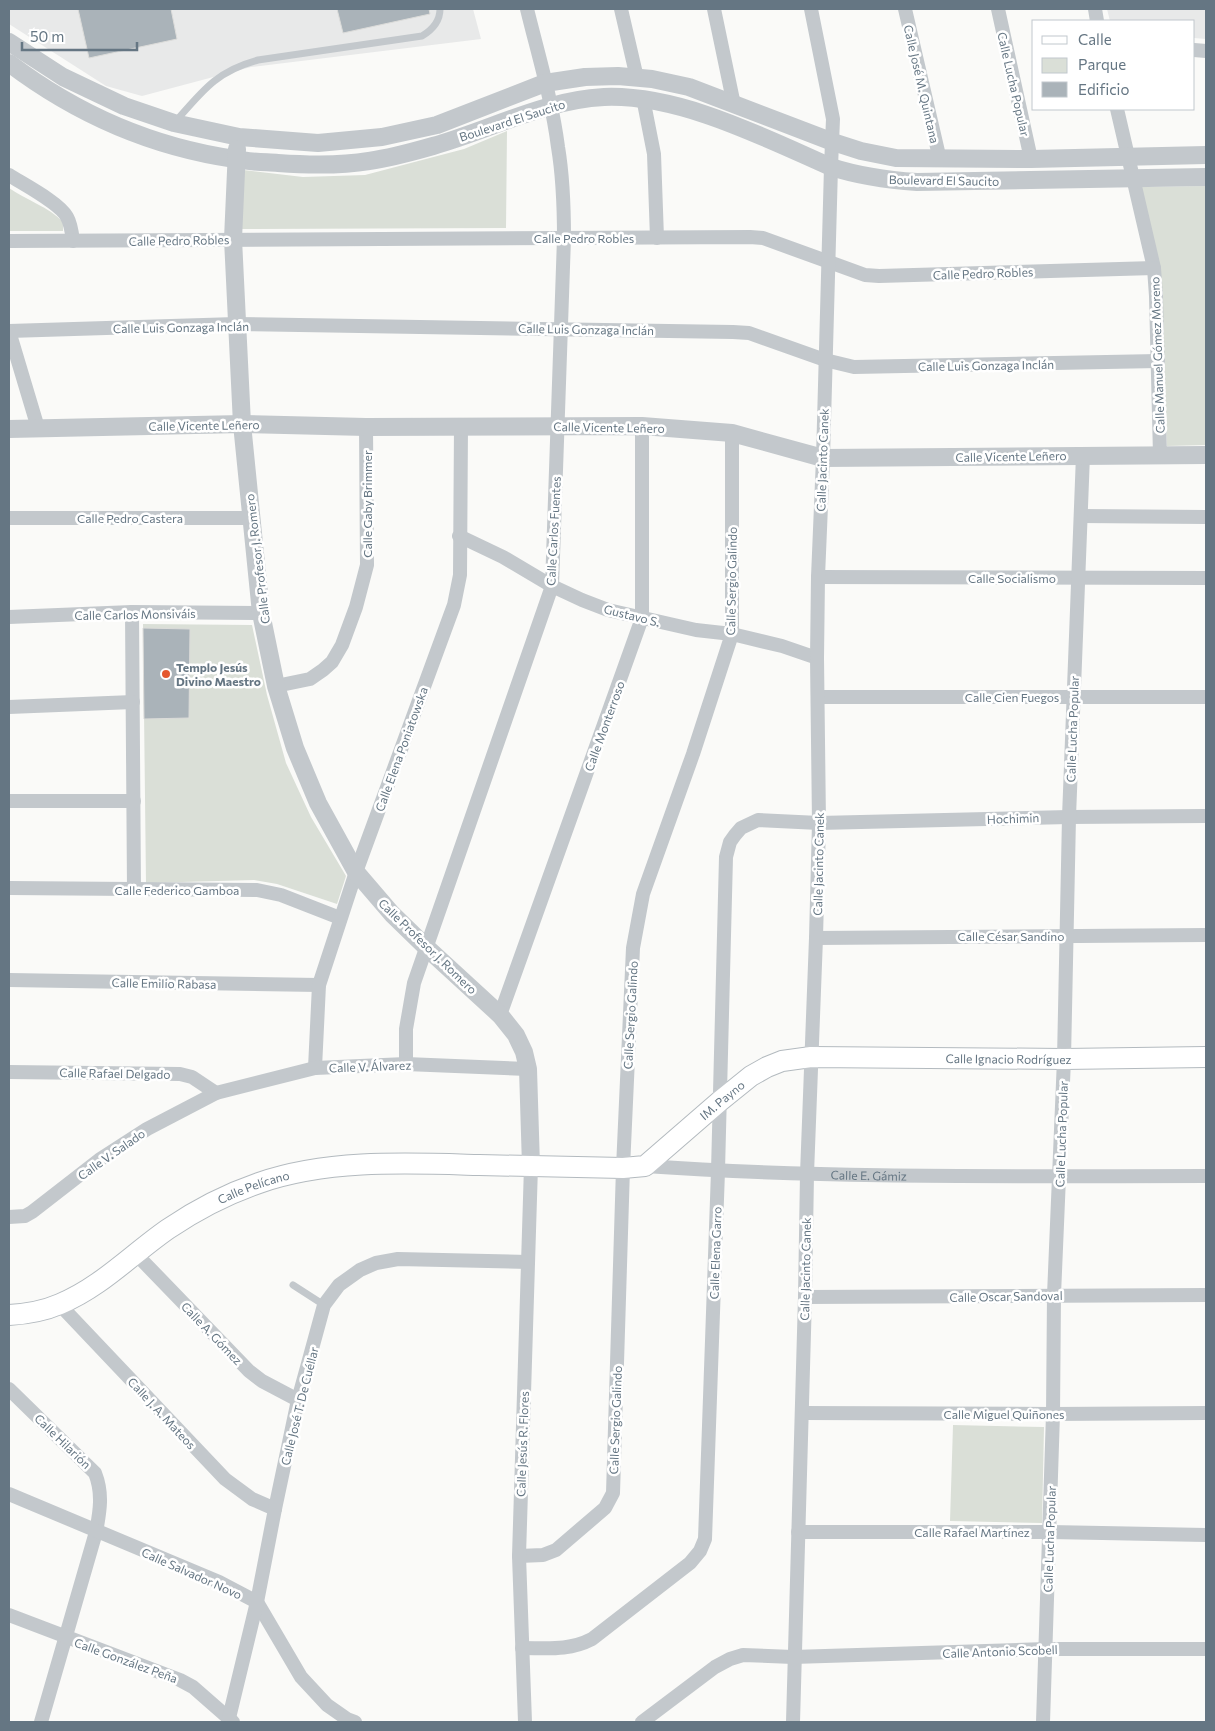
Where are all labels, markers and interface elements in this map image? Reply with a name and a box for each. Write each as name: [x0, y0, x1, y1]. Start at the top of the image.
scale bar: [22, 20, 138, 52]
legend: [1032, 20, 1195, 110]
street label: Calle José M. Quintana: [901, 23, 942, 145]
text: 50 m: [30, 27, 64, 45]
street label: Calle Lucha Popular: [995, 30, 1033, 138]
text: Calle: [1078, 30, 1112, 48]
text: Parque: [1078, 55, 1126, 73]
text: Edificio: [1078, 80, 1129, 98]
street label: Boulevard El Saucito: [457, 96, 567, 144]
street label: Boulevard El Saucito: [889, 172, 999, 188]
street label: Calle Pedro Robles: [534, 231, 634, 245]
street label: Calle Pedro Robles: [129, 232, 229, 248]
street label: Calle Pedro Robles: [932, 264, 1034, 282]
street label: Calle Manuel Gómez Moreno: [1147, 276, 1167, 434]
street label: Calle Luis Gonzaga Inclán: [113, 319, 249, 335]
street label: Calle Luis Gonzaga Inclán: [518, 321, 654, 337]
street label: Calle Luis Gonzaga Inclán: [918, 357, 1054, 373]
street label: Calle Jacinto Canek: [813, 408, 832, 512]
street label: Calle Vicente Leñero: [148, 417, 260, 433]
street label: Calle Vicente Leñero: [553, 419, 665, 435]
street label: Calle Vicente Leñero: [955, 448, 1067, 464]
street label: Calle Gaby Brimmer: [360, 450, 374, 558]
street label: Calle Carlos Fuentes: [543, 476, 563, 586]
street label: Calle Profesor J. Romero: [242, 493, 273, 625]
street label: Calle Pedro Castera: [77, 511, 183, 525]
street label: Calle Sergio Galindo: [723, 527, 739, 635]
street label: Calle Socialismo: [968, 571, 1056, 585]
street label: Gustavo S.: [603, 601, 662, 629]
street label: Calle Carlos Monsiváis: [74, 606, 196, 622]
place label: Templo Jesús Divino Maestro: [176, 660, 261, 688]
marker: Templo Jesús Divino Maestro: [160, 668, 172, 680]
street label: Calle Lucha Popular: [1063, 675, 1081, 783]
street label: Calle Monterroso: [581, 679, 627, 773]
street label: Calle Elena Poniatowska: [372, 685, 430, 813]
street label: Calle Cien Fuegos: [965, 690, 1059, 704]
street label: Hochimin: [987, 810, 1039, 826]
street label: Calle Jacinto Canek: [810, 812, 827, 916]
street label: Calle Federico Gamboa: [115, 883, 239, 897]
street label: Calle Profesor J. Romero: [375, 895, 480, 997]
street label: Calle César Sandino: [958, 929, 1064, 943]
street label: Calle Sergio Galindo: [620, 960, 640, 1070]
street label: Calle Emilio Rabasa: [111, 975, 217, 991]
street label: Calle Ignacio Rodríguez: [945, 1051, 1072, 1066]
street label: Calle V. Álvarez: [329, 1058, 411, 1074]
street label: Calle Rafael Delgado: [59, 1065, 171, 1081]
street label: IM. Payno: [697, 1077, 747, 1123]
street label: Calle Lucha Popular: [1052, 1080, 1070, 1188]
street label: Calle V. Salado: [75, 1126, 147, 1182]
street label: Calle E. Gámiz: [831, 1167, 907, 1183]
street label: Calle Pelícano: [215, 1168, 291, 1206]
street label: Calle Elena Garro: [706, 1206, 724, 1300]
street label: Calle Jacinto Canek: [797, 1217, 814, 1321]
street label: Calle Oscar Sandoval: [949, 1288, 1063, 1304]
street label: Calle A. Gómez: [179, 1299, 245, 1367]
street label: Calle José T. De Cuéllar: [277, 1345, 322, 1467]
street label: Calle Sergio Galindo: [606, 1365, 624, 1475]
street label: Calle J. A. Mateos: [125, 1374, 199, 1452]
street label: Calle Jesús R. Flores: [513, 1391, 532, 1497]
street label: Calle Miguel Quiñones: [944, 1407, 1064, 1421]
street label: Calle Hilarión: [32, 1411, 94, 1471]
street label: Calle Lucha Popular: [1040, 1485, 1058, 1593]
street label: Calle Rafael Martínez: [914, 1525, 1030, 1539]
street label: Calle Salvador Novo: [140, 1545, 244, 1601]
street label: Calle González Peña: [73, 1635, 179, 1685]
street label: Calle Antonio Scobell: [942, 1642, 1058, 1660]

